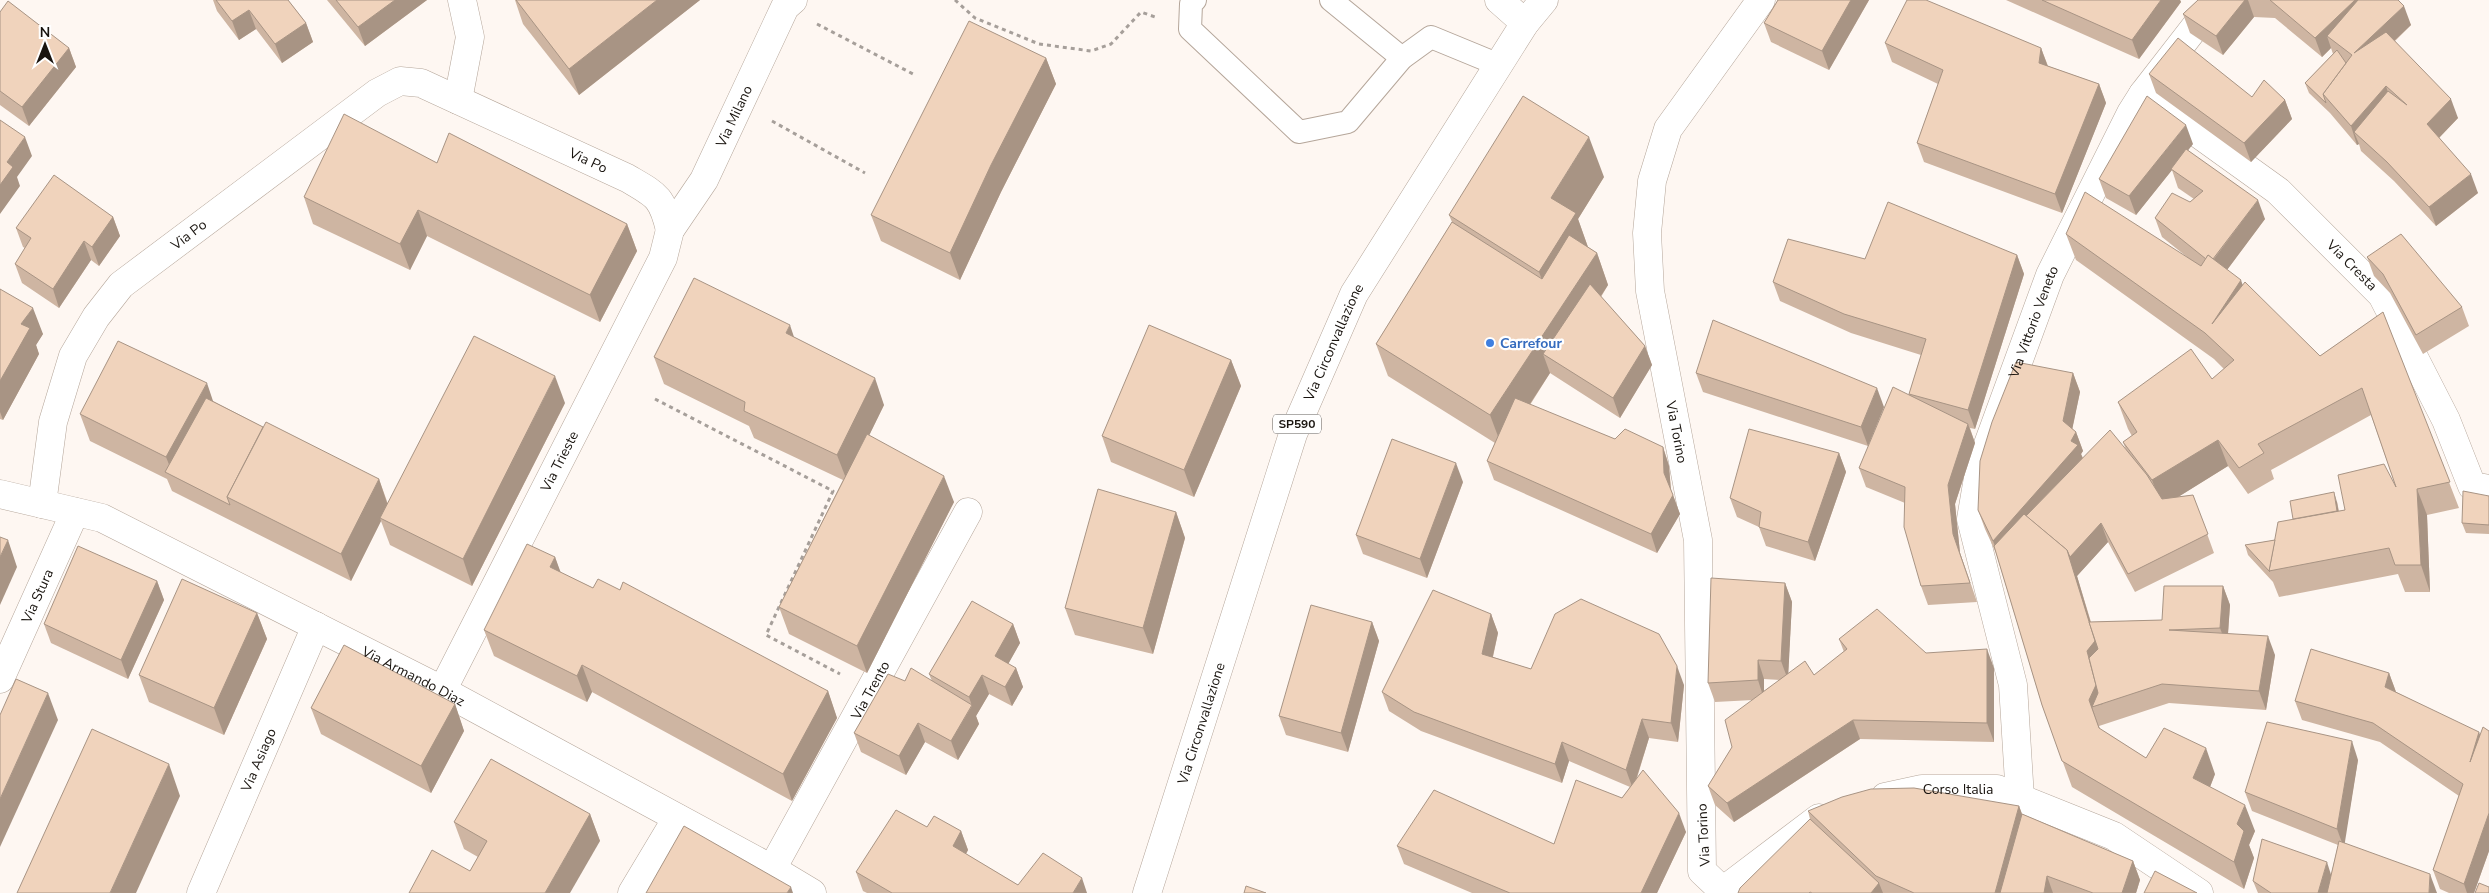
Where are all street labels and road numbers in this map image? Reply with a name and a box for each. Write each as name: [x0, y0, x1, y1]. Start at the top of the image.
street label: Via Milano: [711, 82, 757, 151]
street label: Via Po: [565, 143, 611, 178]
street label: Via Po: [166, 215, 211, 255]
street label: Via Cresta: [2321, 235, 2381, 295]
street label: Via Vittorio Veneto: [2004, 262, 2063, 381]
street label: Via Circonvallazione: [1299, 280, 1368, 405]
street label: Via Torino: [1661, 398, 1692, 465]
road number: SP590: [1273, 414, 1321, 434]
street label: Via Trieste: [536, 428, 583, 496]
street label: Via Stura: [17, 566, 58, 627]
street label: Via Armando Diaz: [357, 642, 469, 711]
street label: Via Trento: [846, 657, 895, 724]
street label: Via Circonvallazione: [1173, 660, 1230, 788]
street label: Via Asiago: [236, 725, 281, 796]
street label: Corso Italia: [1923, 780, 1993, 799]
street label: Via Torino: [1692, 803, 1715, 868]

